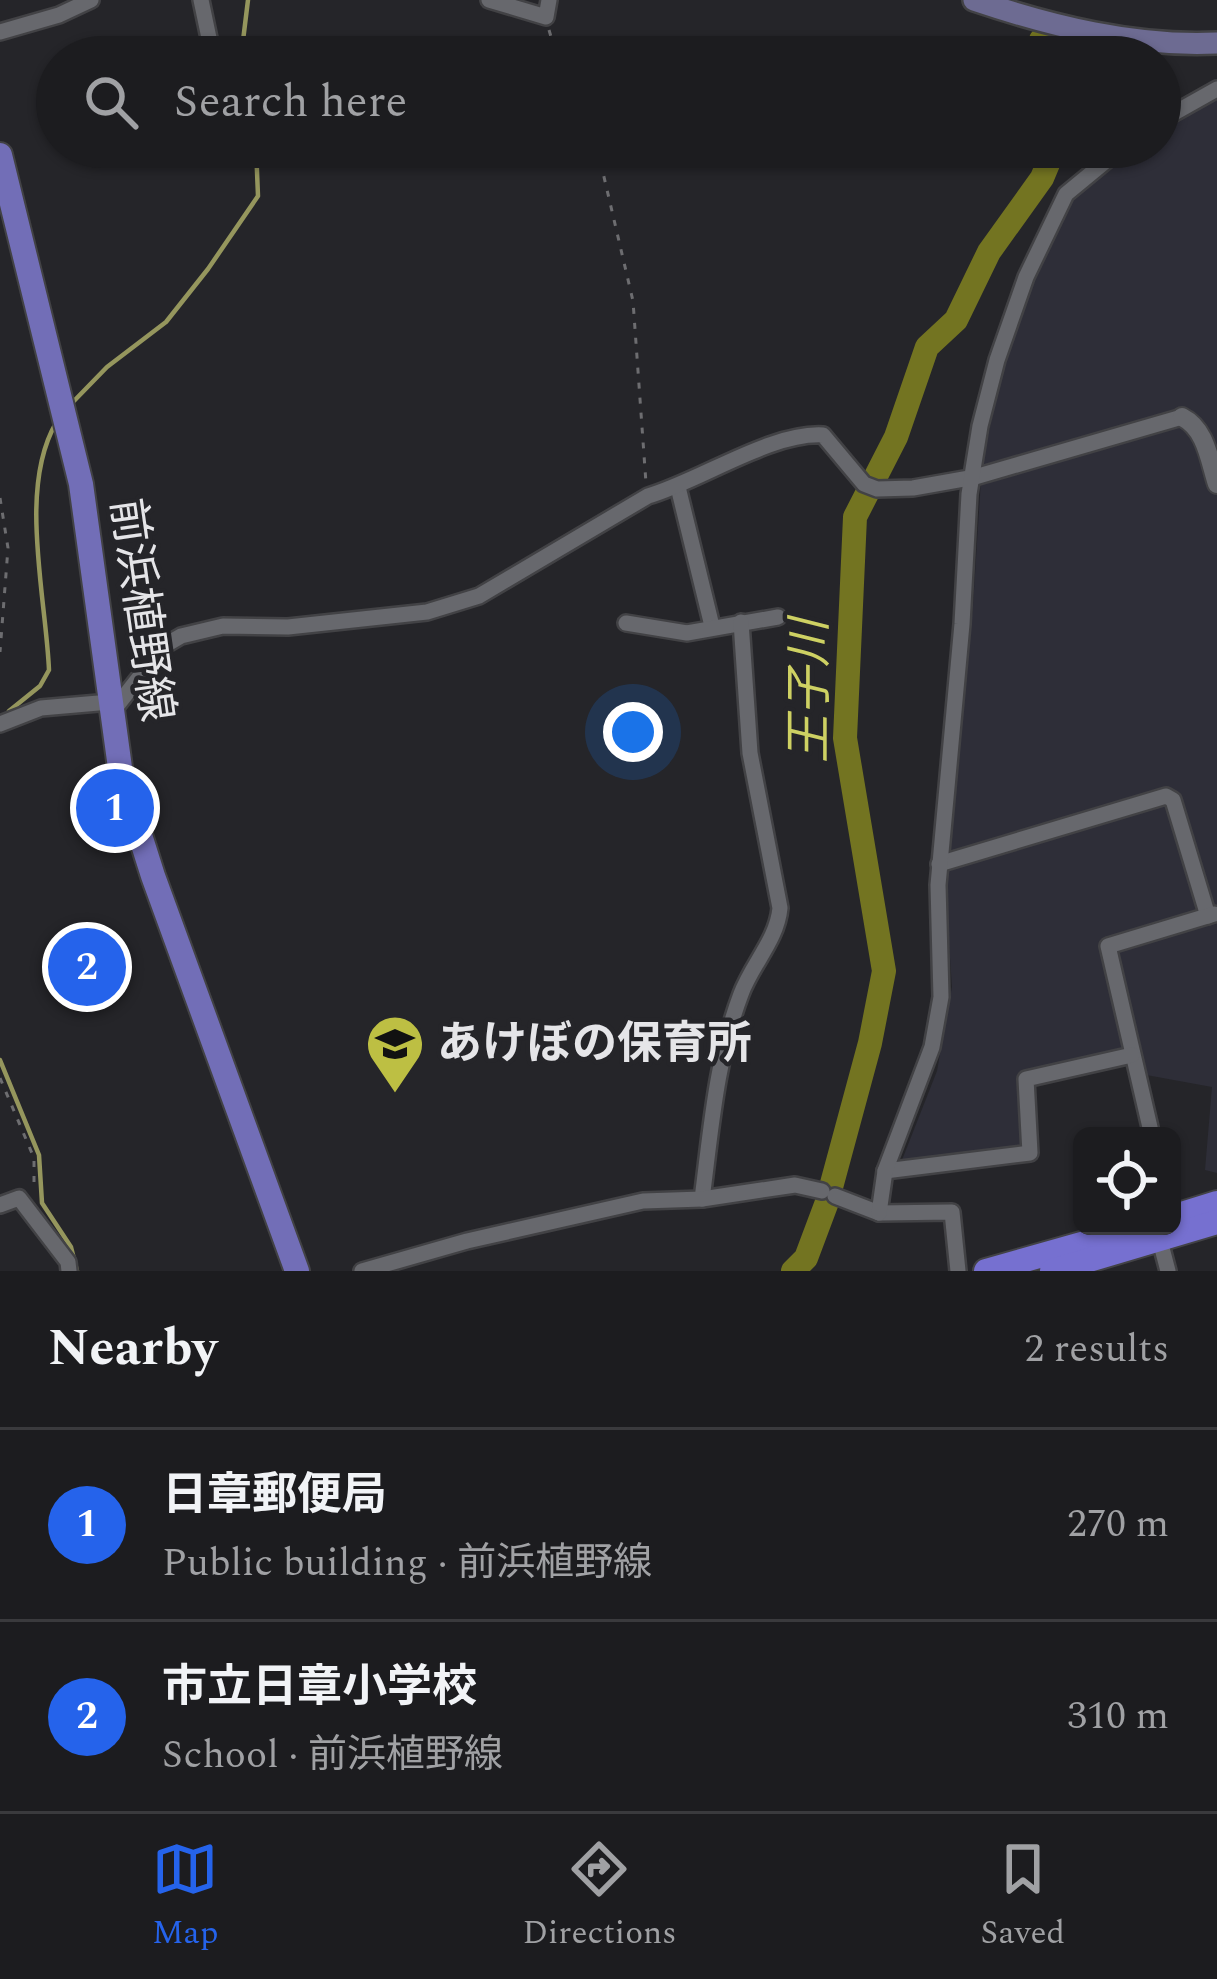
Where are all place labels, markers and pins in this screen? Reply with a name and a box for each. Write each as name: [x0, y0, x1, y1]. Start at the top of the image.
pin: 1: [76, 763, 154, 853]
pin: 2: [48, 922, 126, 1012]
place label: あけぼの保育所: [437, 1010, 752, 1079]
school or university icon: あけぼの保育所: [364, 1013, 426, 1095]

